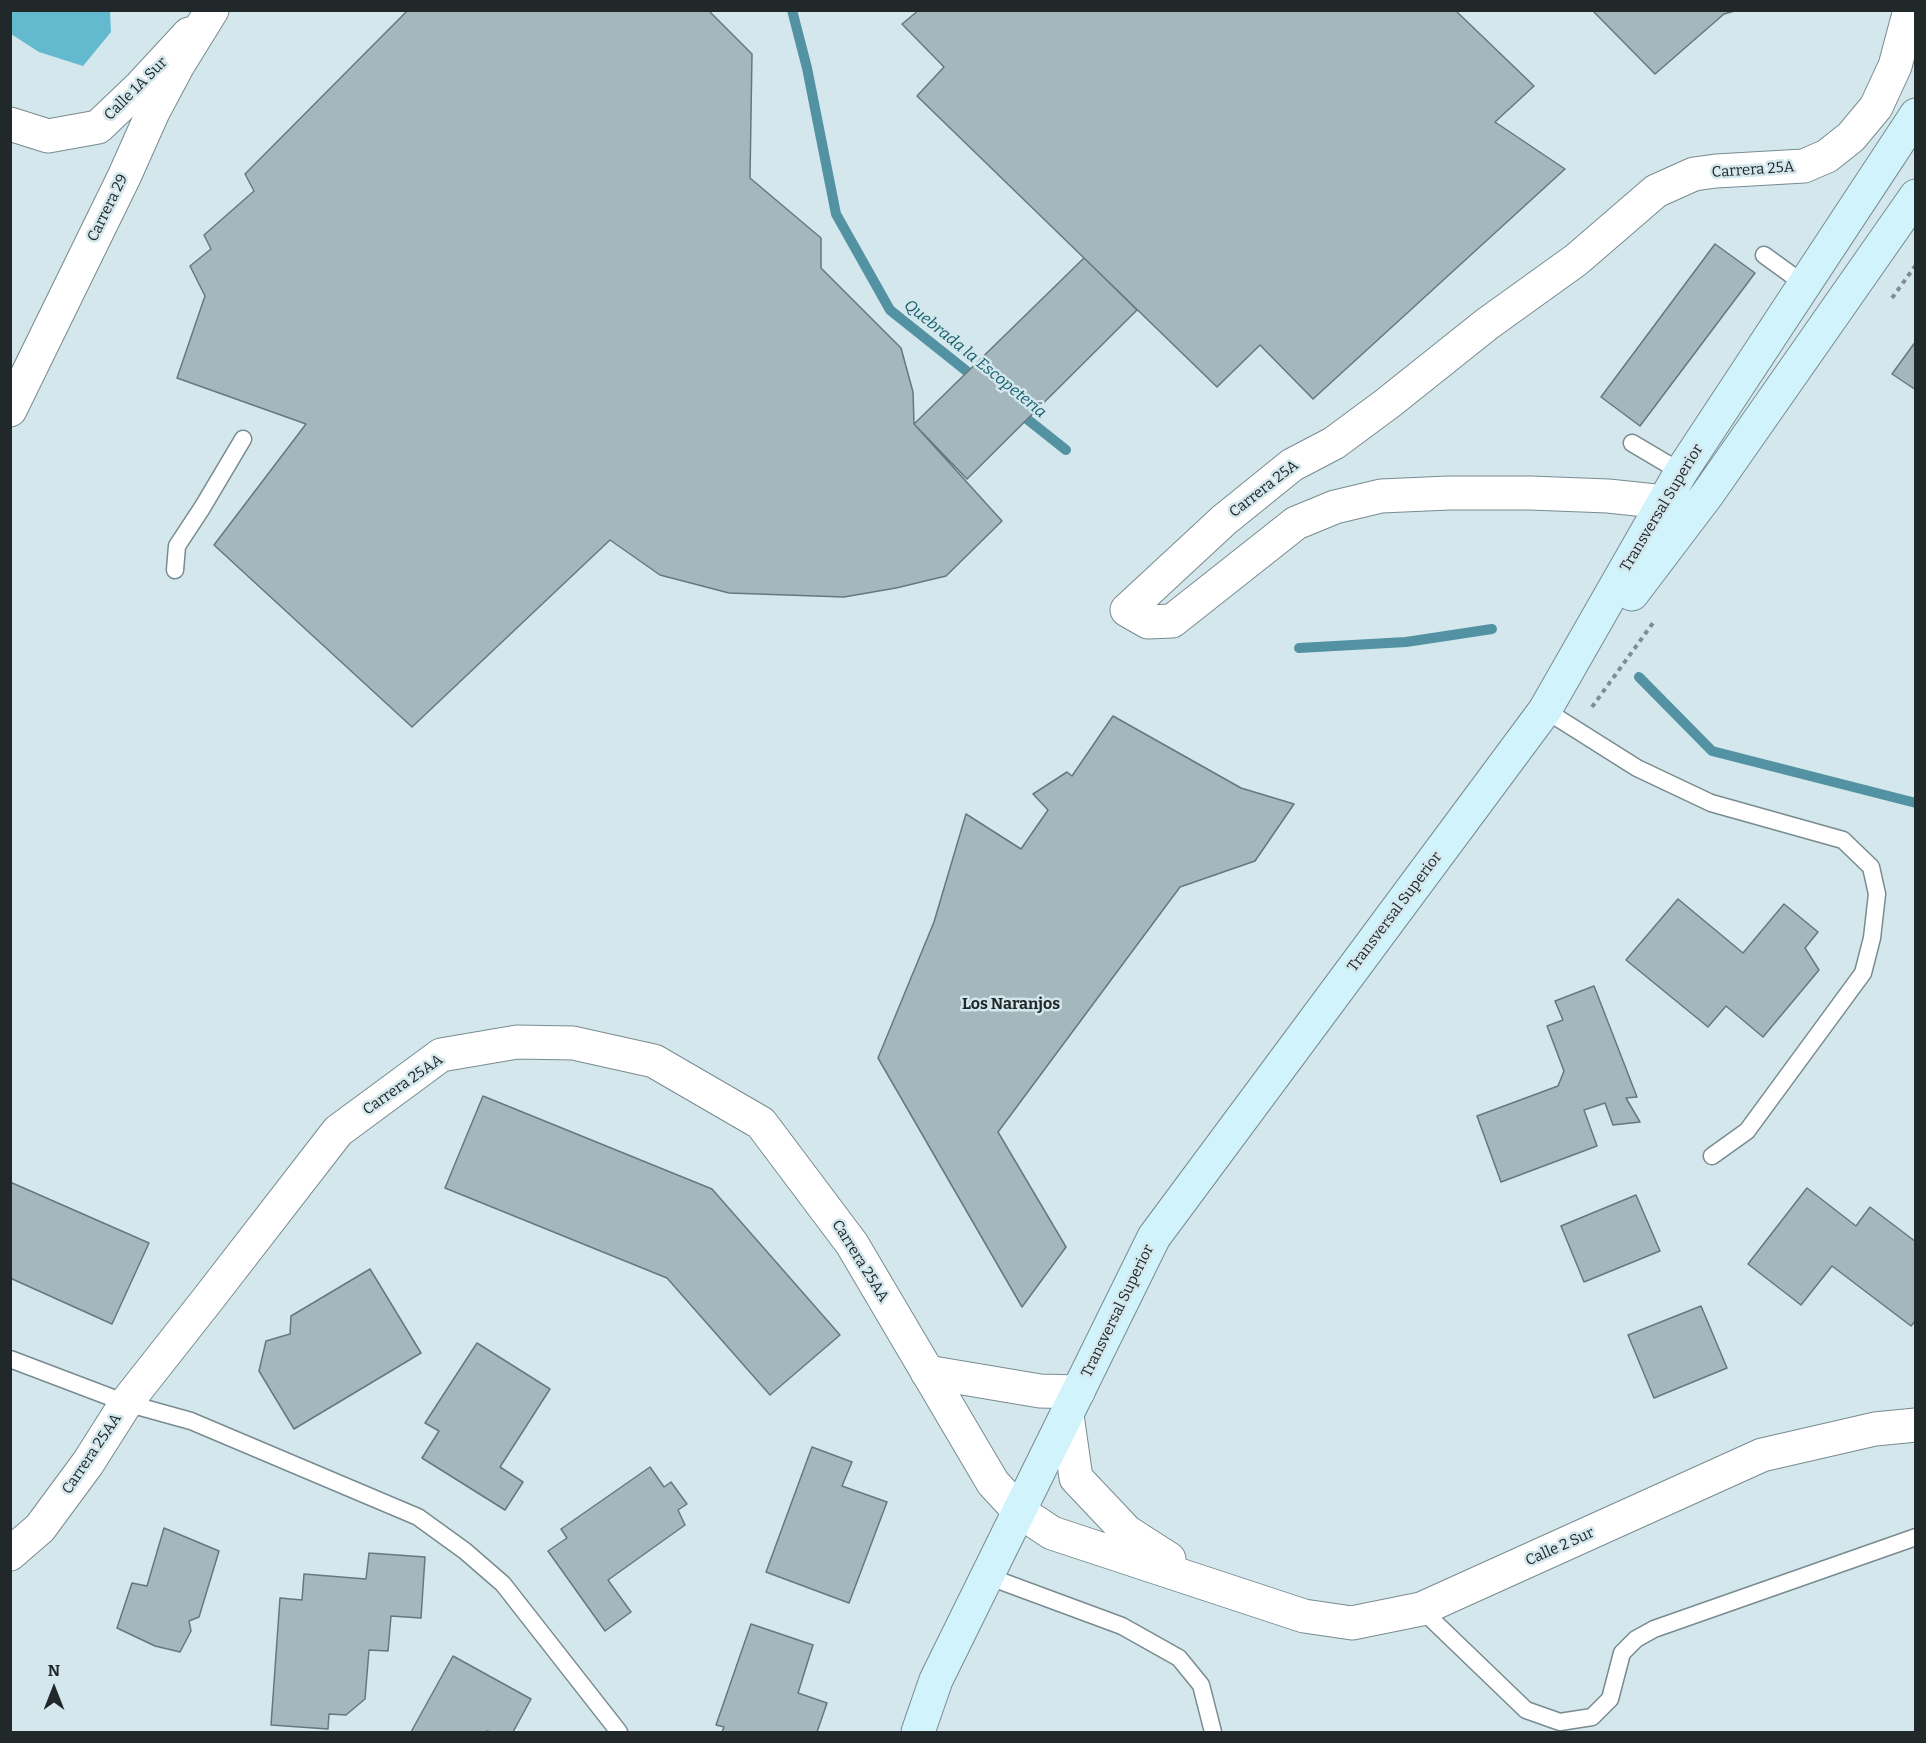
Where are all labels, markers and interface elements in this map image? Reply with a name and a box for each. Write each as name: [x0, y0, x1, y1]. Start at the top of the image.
street label: Calle 1A Sur: [101, 54, 171, 124]
street label: Carrera 25A: [1711, 158, 1795, 182]
street label: Carrera 29: [84, 171, 132, 245]
water label: Quebrada la Escopetería: [900, 296, 1050, 422]
street label: Transversal Superior: [1617, 441, 1707, 575]
street label: Carrera 25A: [1226, 456, 1302, 522]
street label: Transversal Superior: [1344, 848, 1446, 976]
district label: Los Naranjos: [962, 995, 1060, 1015]
street label: Carrera 25AA: [360, 1051, 446, 1119]
street label: Carrera 25AA: [828, 1217, 892, 1305]
street label: Transversal Superior: [1078, 1242, 1158, 1380]
street label: Carrera 25AA: [58, 1410, 126, 1498]
street label: Calle 2 Sur: [1523, 1524, 1597, 1570]
north arrow: [24, 1659, 84, 1719]
text: N: [48, 1661, 60, 1680]

